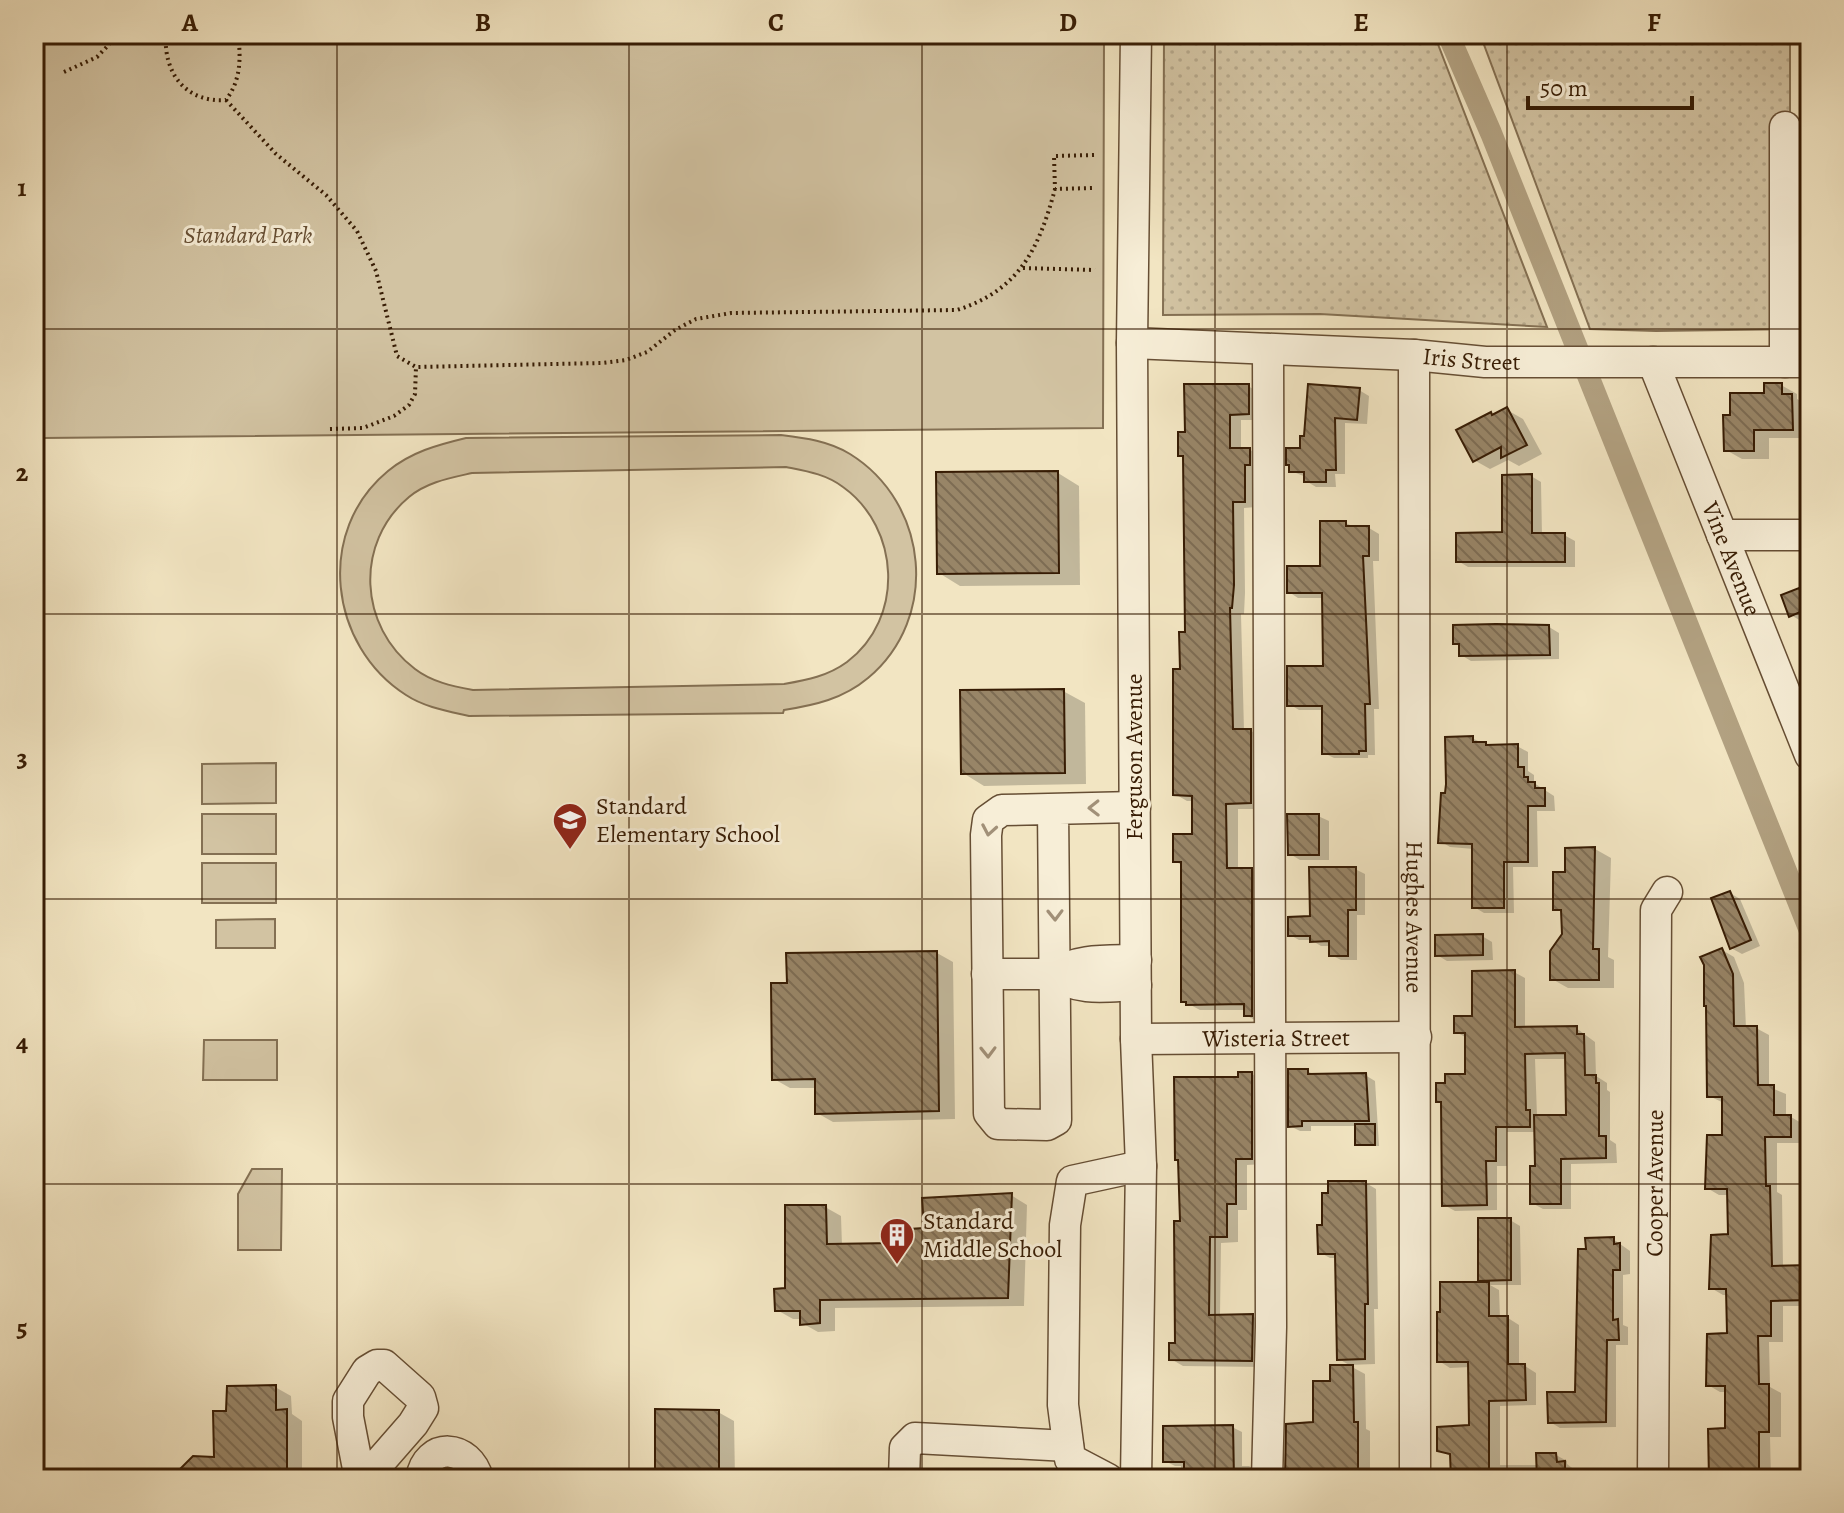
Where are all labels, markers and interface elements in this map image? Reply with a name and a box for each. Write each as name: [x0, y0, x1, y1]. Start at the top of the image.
text: A: [181, 5, 199, 40]
text: B: [475, 5, 491, 40]
text: C: [768, 5, 784, 40]
text: D: [1059, 5, 1077, 40]
text: E: [1353, 5, 1369, 40]
text: F: [1647, 5, 1661, 40]
scale bar: [1528, 60, 1692, 110]
text: 50 m: [1540, 72, 1588, 104]
text: 1: [17, 170, 27, 205]
park label: Standard Park: [184, 219, 313, 251]
street label: Iris Street: [1421, 340, 1520, 378]
text: 2: [16, 455, 29, 490]
street label: Vine Avenue: [1694, 496, 1769, 621]
street label: Ferguson Avenue: [1118, 673, 1150, 841]
text: 3: [16, 740, 28, 775]
place label: Standard Elementary School: [596, 790, 780, 850]
one-way arrow: [1087, 799, 1100, 817]
school or university icon: Standard Elementary School: [551, 801, 589, 851]
one-way arrow: [981, 824, 998, 837]
street label: Hughes Avenue: [1398, 841, 1431, 993]
one-way arrow: [1046, 909, 1063, 922]
street label: Wisteria Street: [1201, 1021, 1350, 1055]
text: 4: [16, 1025, 28, 1060]
one-way arrow: [979, 1046, 997, 1059]
street label: Cooper Avenue: [1638, 1109, 1671, 1257]
place label: Standard Middle School: [923, 1205, 1062, 1265]
building icon: Standard Middle School: [878, 1216, 916, 1266]
text: 5: [16, 1310, 28, 1345]

